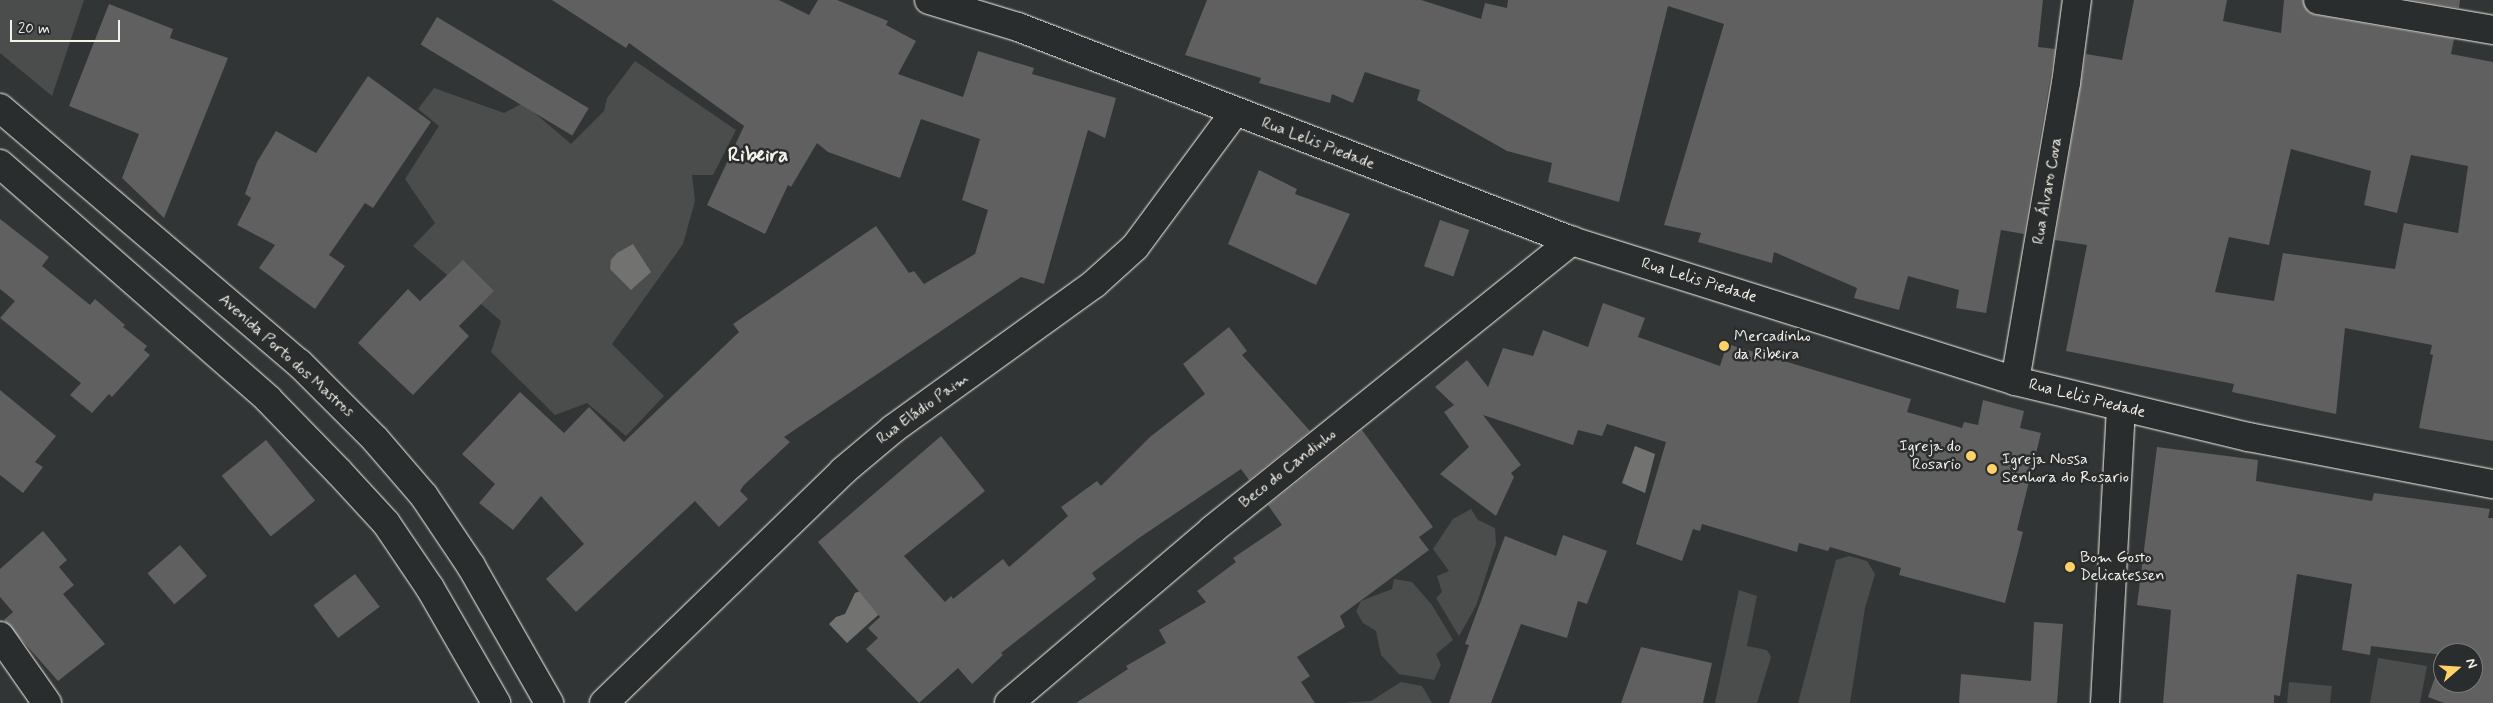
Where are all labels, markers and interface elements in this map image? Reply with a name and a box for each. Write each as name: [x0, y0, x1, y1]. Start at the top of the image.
scale bar: [12, 10, 122, 42]
text: 20 m: [18, 19, 50, 39]
street label: Rua Lelis Piedade: [1258, 113, 1378, 175]
street label: Rua Álvaro Cova: [2029, 136, 2067, 246]
district label: Ribeira: [728, 142, 788, 168]
street label: Rua Lelis Piedade: [1638, 254, 1760, 308]
street label: Avenida Porto dos Mastros: [214, 290, 358, 422]
place label: Mercadinho da Ribeira: [1734, 327, 1811, 365]
marker: Mercadinho da Ribeira: [1718, 340, 1730, 352]
street label: Rua Eládio Paim: [874, 370, 972, 448]
street label: Rua Lelis Piedade: [2026, 375, 2148, 423]
street label: Beco do Candinho: [1236, 425, 1340, 513]
place label: Igreja do Rosario: [1899, 437, 1961, 475]
marker: Igreja do Rosario: [1965, 450, 1977, 462]
place label: Igreja Nossa Senhora do Rosario: [2002, 450, 2129, 488]
marker: Igreja Nossa Senhora do Rosario: [1986, 463, 1998, 475]
place label: Bom Gosto Delicatessen: [2080, 548, 2165, 586]
marker: Bom Gosto Delicatessen: [2064, 561, 2076, 573]
north arrow: [2433, 643, 2483, 693]
text: N: [2461, 656, 2481, 671]

